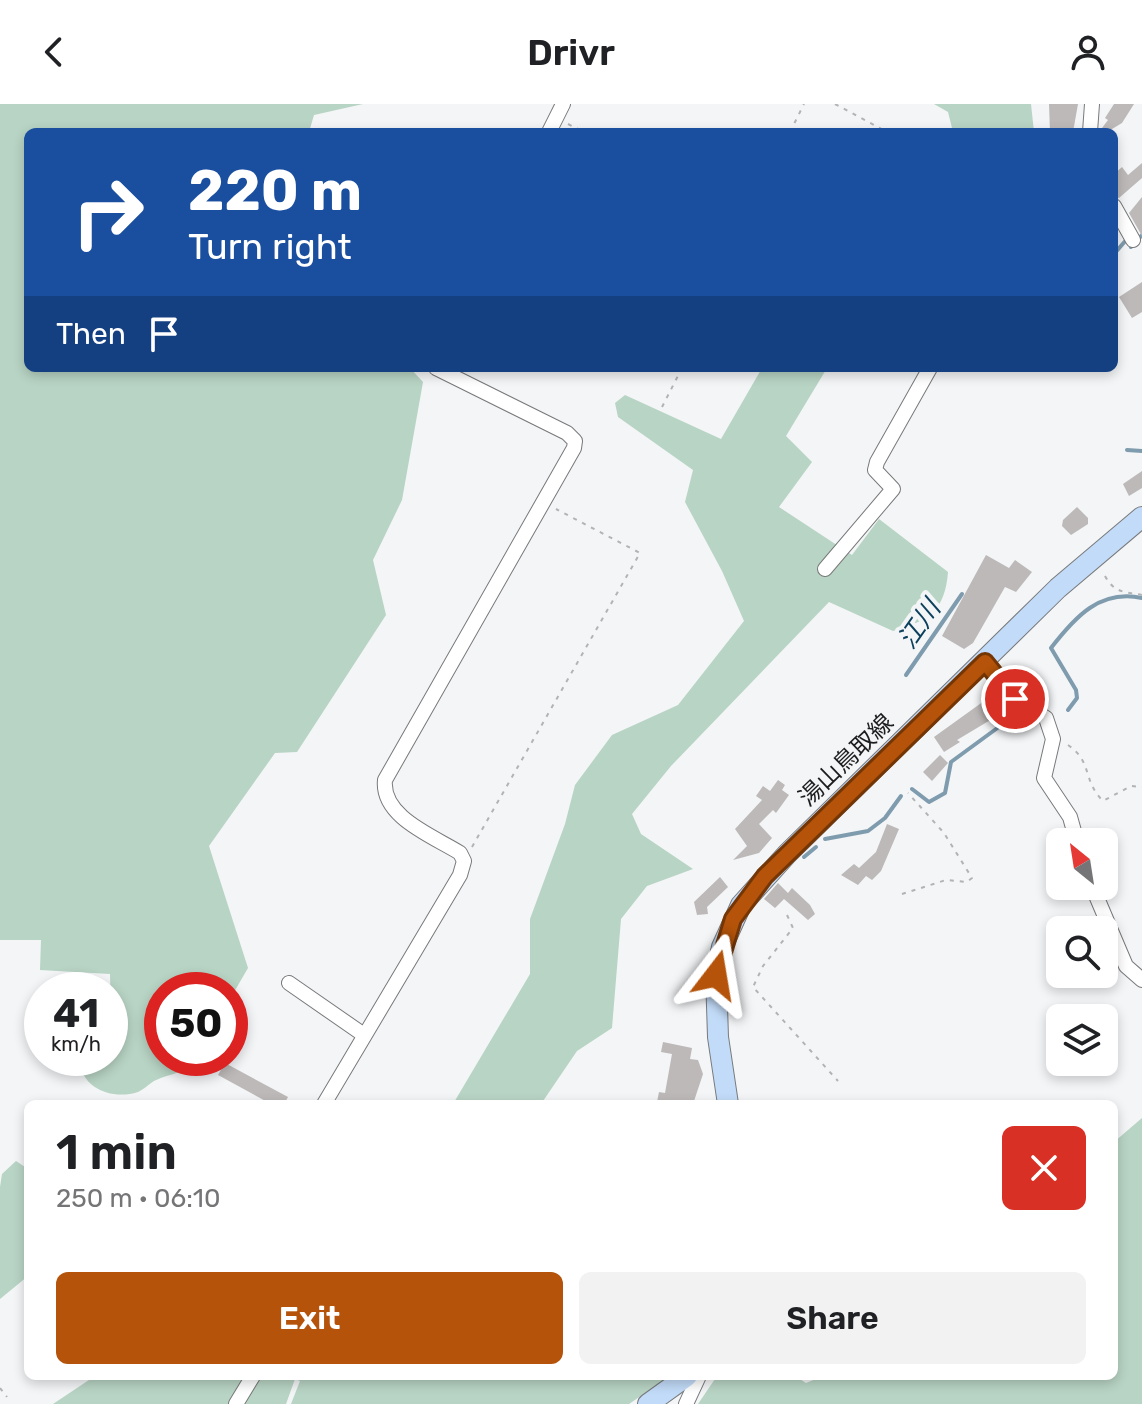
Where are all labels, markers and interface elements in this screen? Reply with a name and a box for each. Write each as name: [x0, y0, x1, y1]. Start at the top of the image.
icon: back: [32, 30, 76, 74]
icon: person: [1066, 30, 1110, 74]
text: Drivr: [527, 31, 615, 74]
text: 220 m: [188, 158, 362, 224]
icon: right: [56, 160, 160, 264]
text: Turn right: [188, 225, 352, 268]
icon: arrive: [142, 312, 186, 356]
text: Then: [56, 316, 126, 352]
water label: 江川: [892, 592, 949, 654]
pin: [981, 665, 1049, 733]
icon: arrive: [993, 677, 1037, 721]
street label: 湯山鳥取線: [793, 708, 899, 812]
north arrow: [1046, 828, 1118, 900]
map controls: [1046, 828, 1118, 1076]
button: search: [1046, 916, 1118, 988]
position arrow: [674, 933, 758, 1017]
speed limit sign: 50: [144, 972, 248, 1076]
text: 41: [53, 990, 99, 1037]
button: layers: [1046, 1004, 1118, 1076]
text: km/h: [51, 1032, 101, 1056]
text: 1 min: [56, 1124, 177, 1181]
button: close: [1002, 1126, 1086, 1210]
text: 250 m · 06:10: [56, 1183, 221, 1214]
button: Exit: [56, 1272, 563, 1364]
button: Share: [579, 1272, 1086, 1364]

